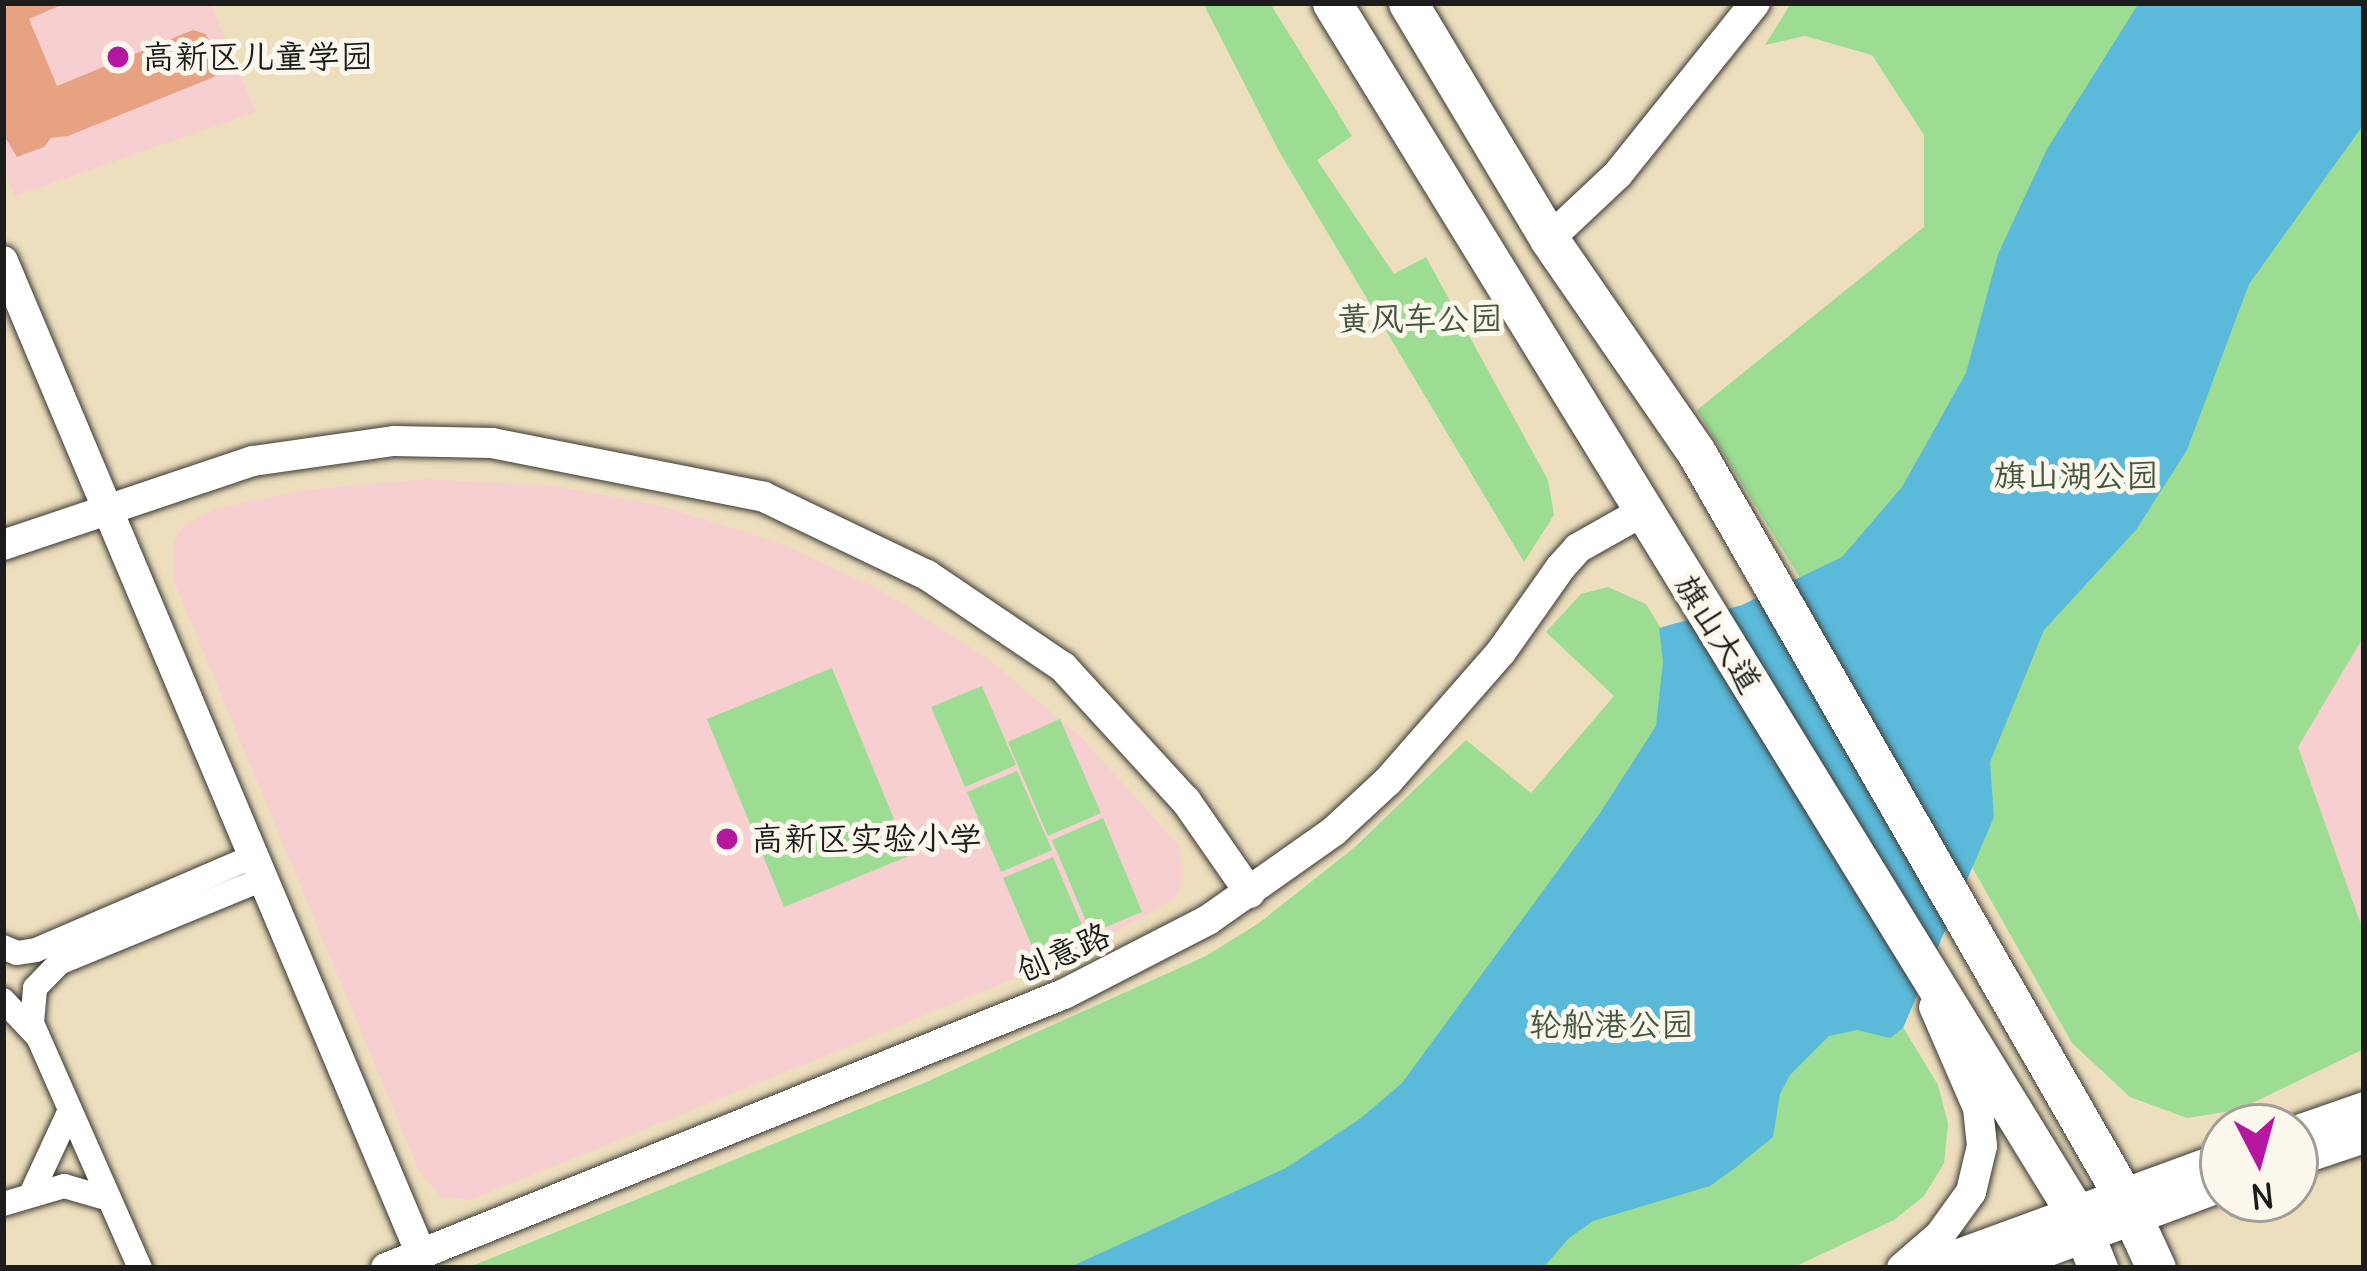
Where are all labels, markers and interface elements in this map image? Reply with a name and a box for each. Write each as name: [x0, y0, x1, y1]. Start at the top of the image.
place label: 高新区儿童学园: [142, 37, 373, 77]
marker: 高新区儿童学园: [105, 44, 131, 70]
park label: 黄风车公园: [1338, 299, 1502, 339]
park label: 旗山湖公园: [1994, 456, 2158, 496]
street label: 旗山大道: [1666, 568, 1770, 700]
place label: 高新区实验小学: [751, 819, 982, 859]
marker: 高新区实验小学: [714, 826, 740, 852]
street label: 创意路: [1010, 915, 1116, 991]
park label: 轮船港公园: [1529, 1005, 1693, 1045]
north arrow: [2199, 1103, 2319, 1223]
text: N: [2249, 1174, 2276, 1218]

